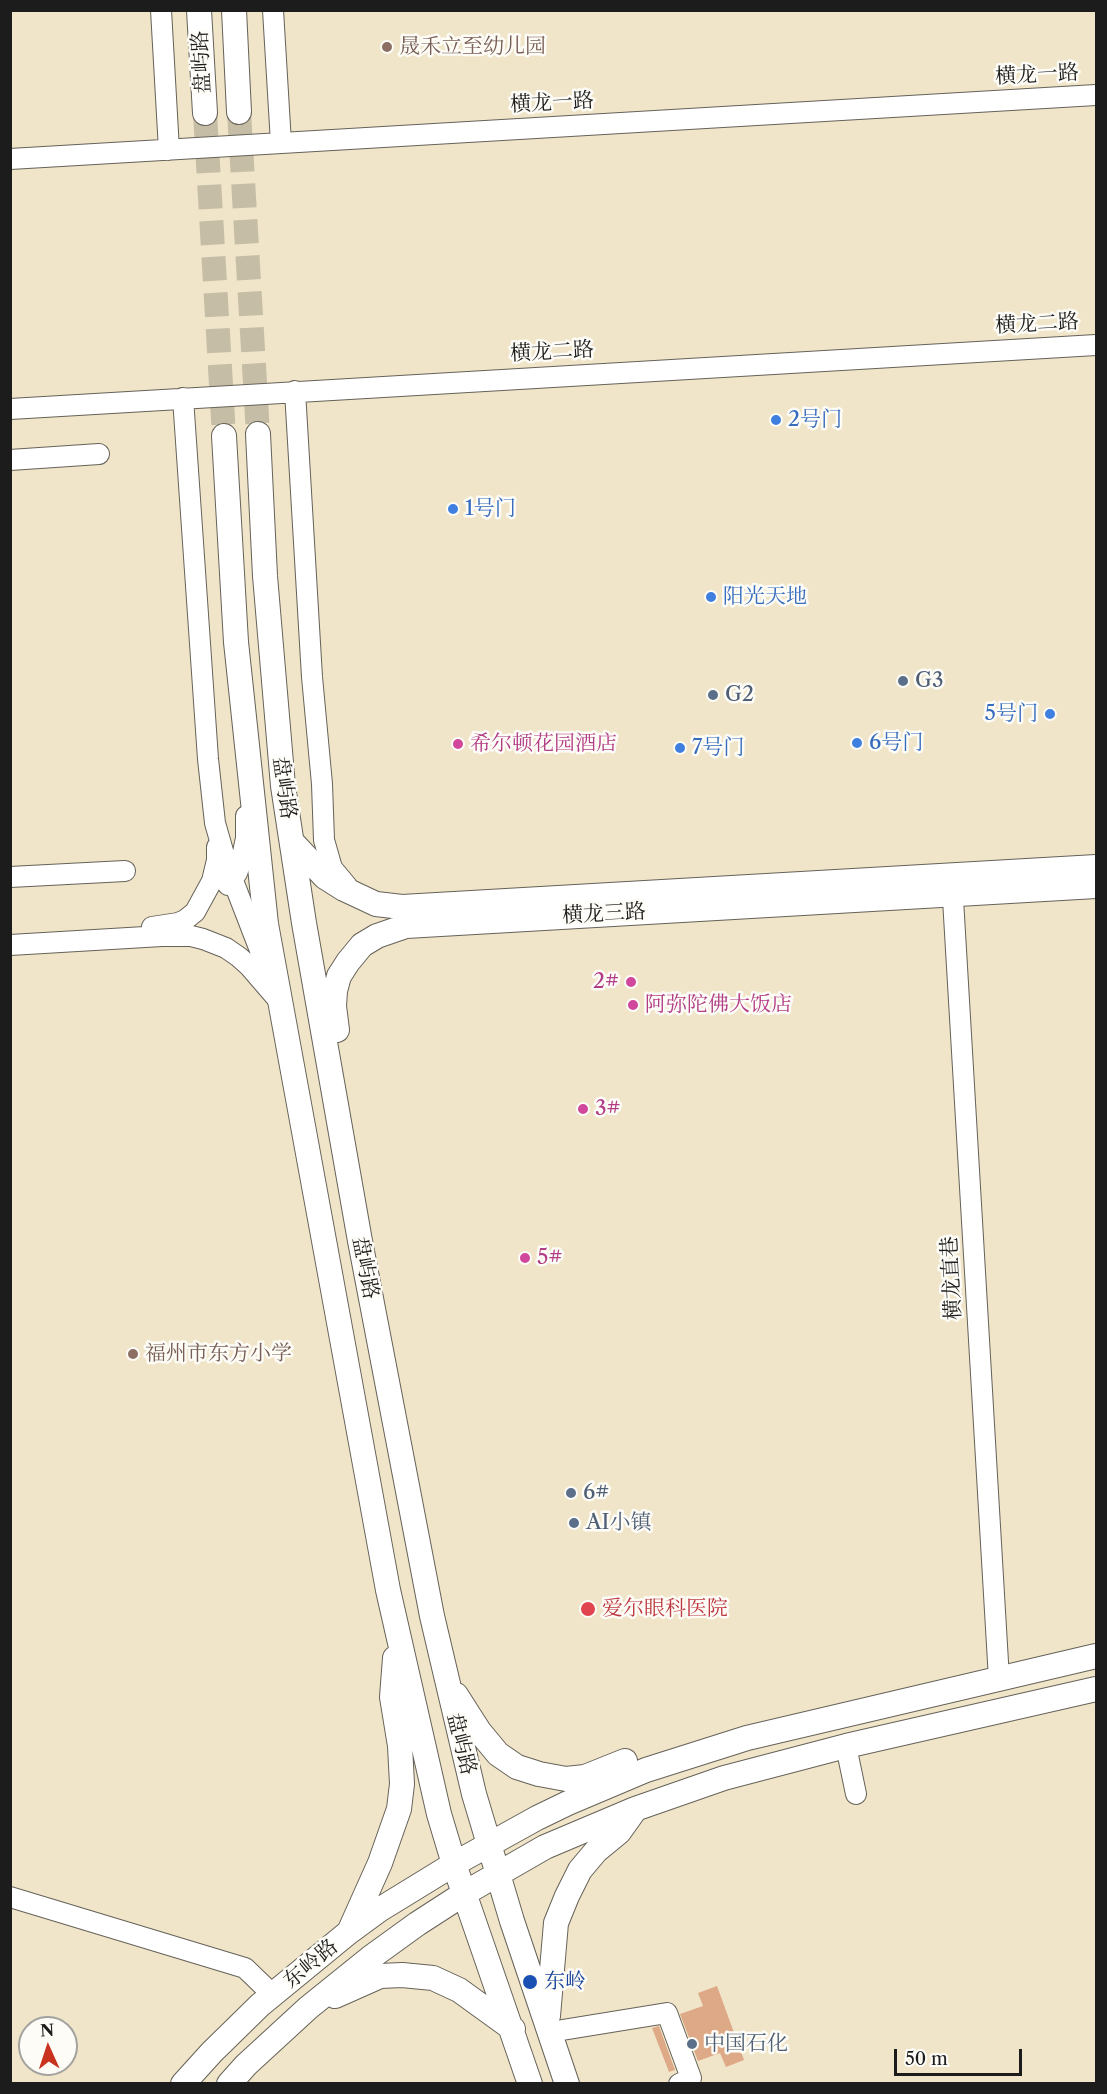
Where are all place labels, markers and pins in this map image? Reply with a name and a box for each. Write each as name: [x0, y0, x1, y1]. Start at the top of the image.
place label: 晟禾立至幼儿园: [399, 34, 546, 60]
marker: 晟禾立至幼儿园: [380, 40, 394, 54]
place label: 2号门: [788, 407, 842, 433]
marker: 2号门: [769, 413, 783, 427]
place label: 1号门: [465, 496, 516, 522]
marker: 1号门: [446, 502, 460, 516]
place label: 阳光天地: [723, 584, 807, 610]
marker: 阳光天地: [704, 590, 718, 604]
place label: G3: [915, 668, 943, 694]
marker: G3: [896, 674, 910, 688]
place label: G2: [725, 682, 754, 708]
marker: G2: [706, 688, 720, 702]
place label: 5号门: [985, 701, 1038, 727]
marker: 5号门: [1043, 707, 1057, 721]
place label: 6号门: [869, 730, 923, 756]
place label: 希尔顿花园酒店: [470, 731, 617, 757]
place label: 7号门: [692, 735, 744, 761]
marker: 6号门: [850, 736, 864, 750]
marker: 希尔顿花园酒店: [451, 737, 465, 751]
marker: 7号门: [673, 741, 687, 755]
place label: 2#: [593, 969, 619, 995]
marker: 2#: [624, 975, 638, 989]
place label: 阿弥陀佛大饭店: [645, 992, 792, 1018]
marker: 阿弥陀佛大饭店: [626, 998, 640, 1012]
place label: 3#: [595, 1096, 621, 1122]
marker: 3#: [576, 1102, 590, 1116]
place label: 5#: [537, 1245, 562, 1271]
marker: 5#: [518, 1251, 532, 1265]
place label: 福州市东方小学: [145, 1341, 292, 1367]
marker: 福州市东方小学: [126, 1347, 140, 1361]
place label: 6#: [583, 1480, 609, 1506]
marker: 6#: [564, 1486, 578, 1500]
place label: AI小镇: [586, 1510, 651, 1536]
marker: AI小镇: [567, 1516, 581, 1530]
place label: 爱尔眼科医院: [602, 1596, 728, 1622]
marker: 爱尔眼科医院: [579, 1600, 597, 1618]
place label: 东岭: [544, 1969, 586, 1995]
marker: 东岭: [521, 1973, 539, 1991]
place label: 中国石化: [704, 2031, 788, 2057]
marker: 中国石化: [685, 2037, 699, 2051]

